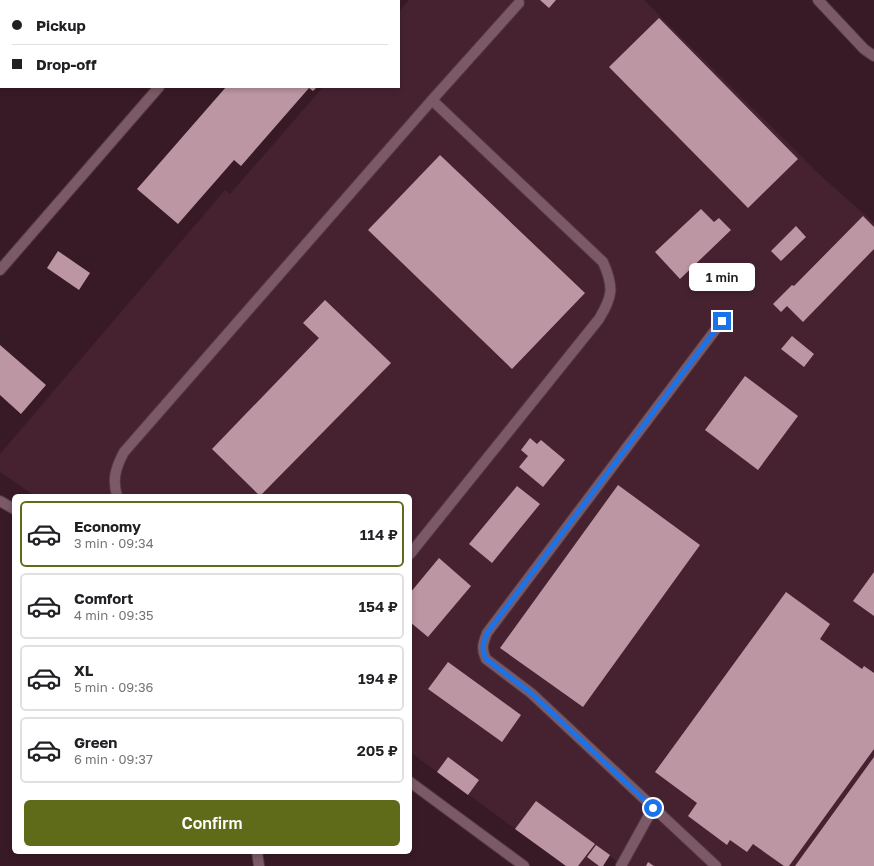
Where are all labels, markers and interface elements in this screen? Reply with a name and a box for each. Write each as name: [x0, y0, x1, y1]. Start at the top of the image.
text: Pickup: [36, 16, 86, 34]
text: Drop-off: [36, 55, 96, 73]
callout: 1 min: [689, 263, 755, 291]
text: 1 min: [706, 269, 738, 285]
route end: [713, 312, 731, 330]
icon: car: [26, 516, 62, 552]
text: Economy: [74, 517, 141, 535]
text: 114 ₽: [360, 525, 398, 543]
text: 3 min · 09:34: [74, 535, 154, 551]
icon: car: [26, 588, 62, 624]
text: Comfort: [74, 589, 133, 607]
text: 154 ₽: [358, 597, 398, 615]
text: 4 min · 09:35: [74, 607, 154, 623]
icon: car: [26, 660, 62, 696]
text: XL: [74, 661, 93, 679]
text: 194 ₽: [358, 669, 398, 687]
text: 5 min · 09:36: [74, 679, 153, 695]
icon: car: [26, 732, 62, 768]
text: Green: [74, 733, 117, 751]
text: 205 ₽: [357, 741, 398, 759]
text: 6 min · 09:37: [74, 751, 153, 767]
route start: [644, 799, 662, 817]
button: Confirm: [24, 800, 400, 846]

